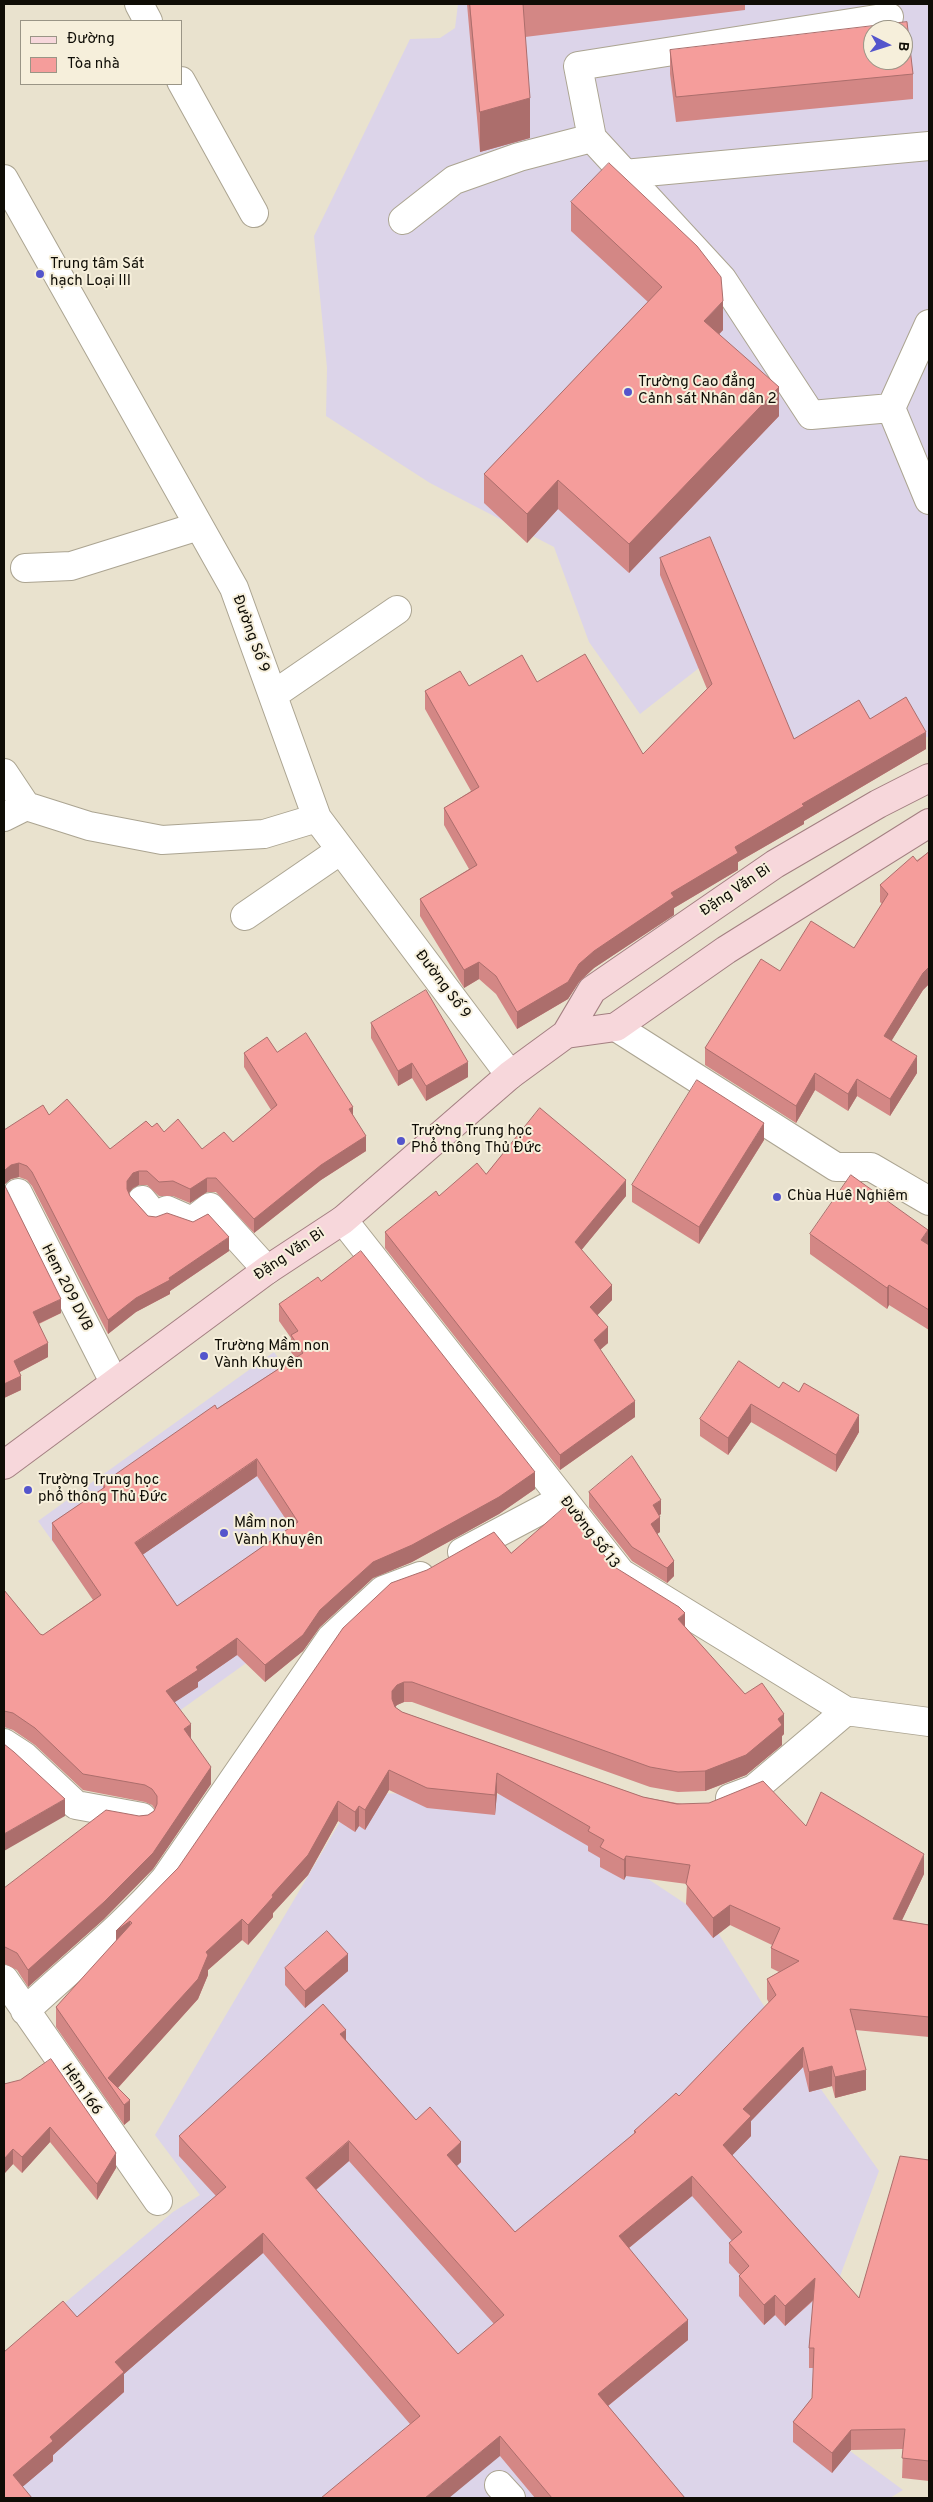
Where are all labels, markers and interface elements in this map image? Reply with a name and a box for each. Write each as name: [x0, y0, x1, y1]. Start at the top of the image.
legend: [20, 20, 182, 85]
north arrow: [863, 20, 913, 70]
text: Đường: [67, 30, 115, 49]
text: B: [894, 41, 911, 52]
text: Tòa nhà: [67, 55, 120, 74]
place label: Trung tâm Sát hạch Loại III: [50, 256, 144, 291]
marker: Trung tâm Sát hạch Loại III: [34, 268, 46, 280]
place label: Trường Cao đẳng Cảnh sát Nhân dân 2: [638, 374, 777, 409]
marker: Trường Cao đẳng Cảnh sát Nhân dân 2: [622, 386, 634, 398]
street label: Đường Số 9: [228, 593, 272, 675]
street label: Đặng Văn Bi: [697, 861, 775, 921]
street label: Đường Số 9: [410, 947, 474, 1023]
place label: Trường Trung học Phổ thông Thủ Đức: [411, 1123, 542, 1158]
marker: Trường Trung học Phổ thông Thủ Đức: [395, 1135, 407, 1147]
place label: Chùa Huê Nghiêm: [787, 1188, 908, 1206]
marker: Chùa Huê Nghiêm: [771, 1191, 783, 1203]
street label: Đặng Văn Bi: [251, 1225, 329, 1285]
street label: Hem 209 DVB: [36, 1242, 96, 1334]
place label: Trường Mầm non Vành Khuyên: [214, 1338, 329, 1373]
marker: Trường Mầm non Vành Khuyên: [198, 1350, 210, 1362]
place label: Trường Trung học phổ thông Thủ Đức: [38, 1472, 168, 1507]
marker: Trường Trung học phổ thông Thủ Đức: [22, 1484, 34, 1496]
street label: Đường Số 13: [555, 1493, 623, 1573]
place label: Mầm non Vành Khuyên: [234, 1515, 323, 1550]
marker: Mầm non Vành Khuyên: [218, 1527, 230, 1539]
street label: Hẻm 166: [57, 2061, 105, 2119]

